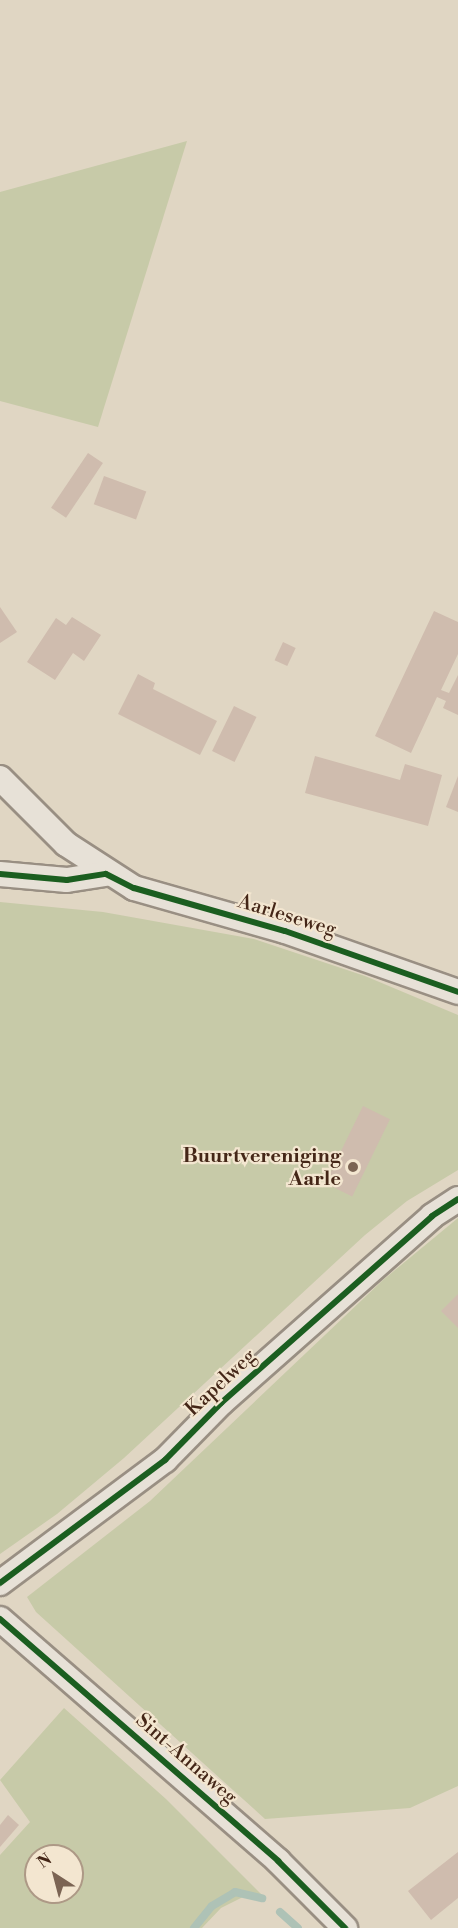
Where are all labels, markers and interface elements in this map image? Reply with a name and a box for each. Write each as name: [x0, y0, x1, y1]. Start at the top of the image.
street label: Aarleseweg: [235, 890, 339, 942]
place label: Buurtvereniging Aarle: [183, 1144, 341, 1191]
marker: Buurtvereniging Aarle: [346, 1160, 360, 1174]
street label: Kapelweg: [181, 1344, 261, 1422]
street label: Sint-Annaweg: [130, 1708, 242, 1810]
north arrow: [24, 1844, 84, 1904]
text: N: [34, 1849, 56, 1873]

